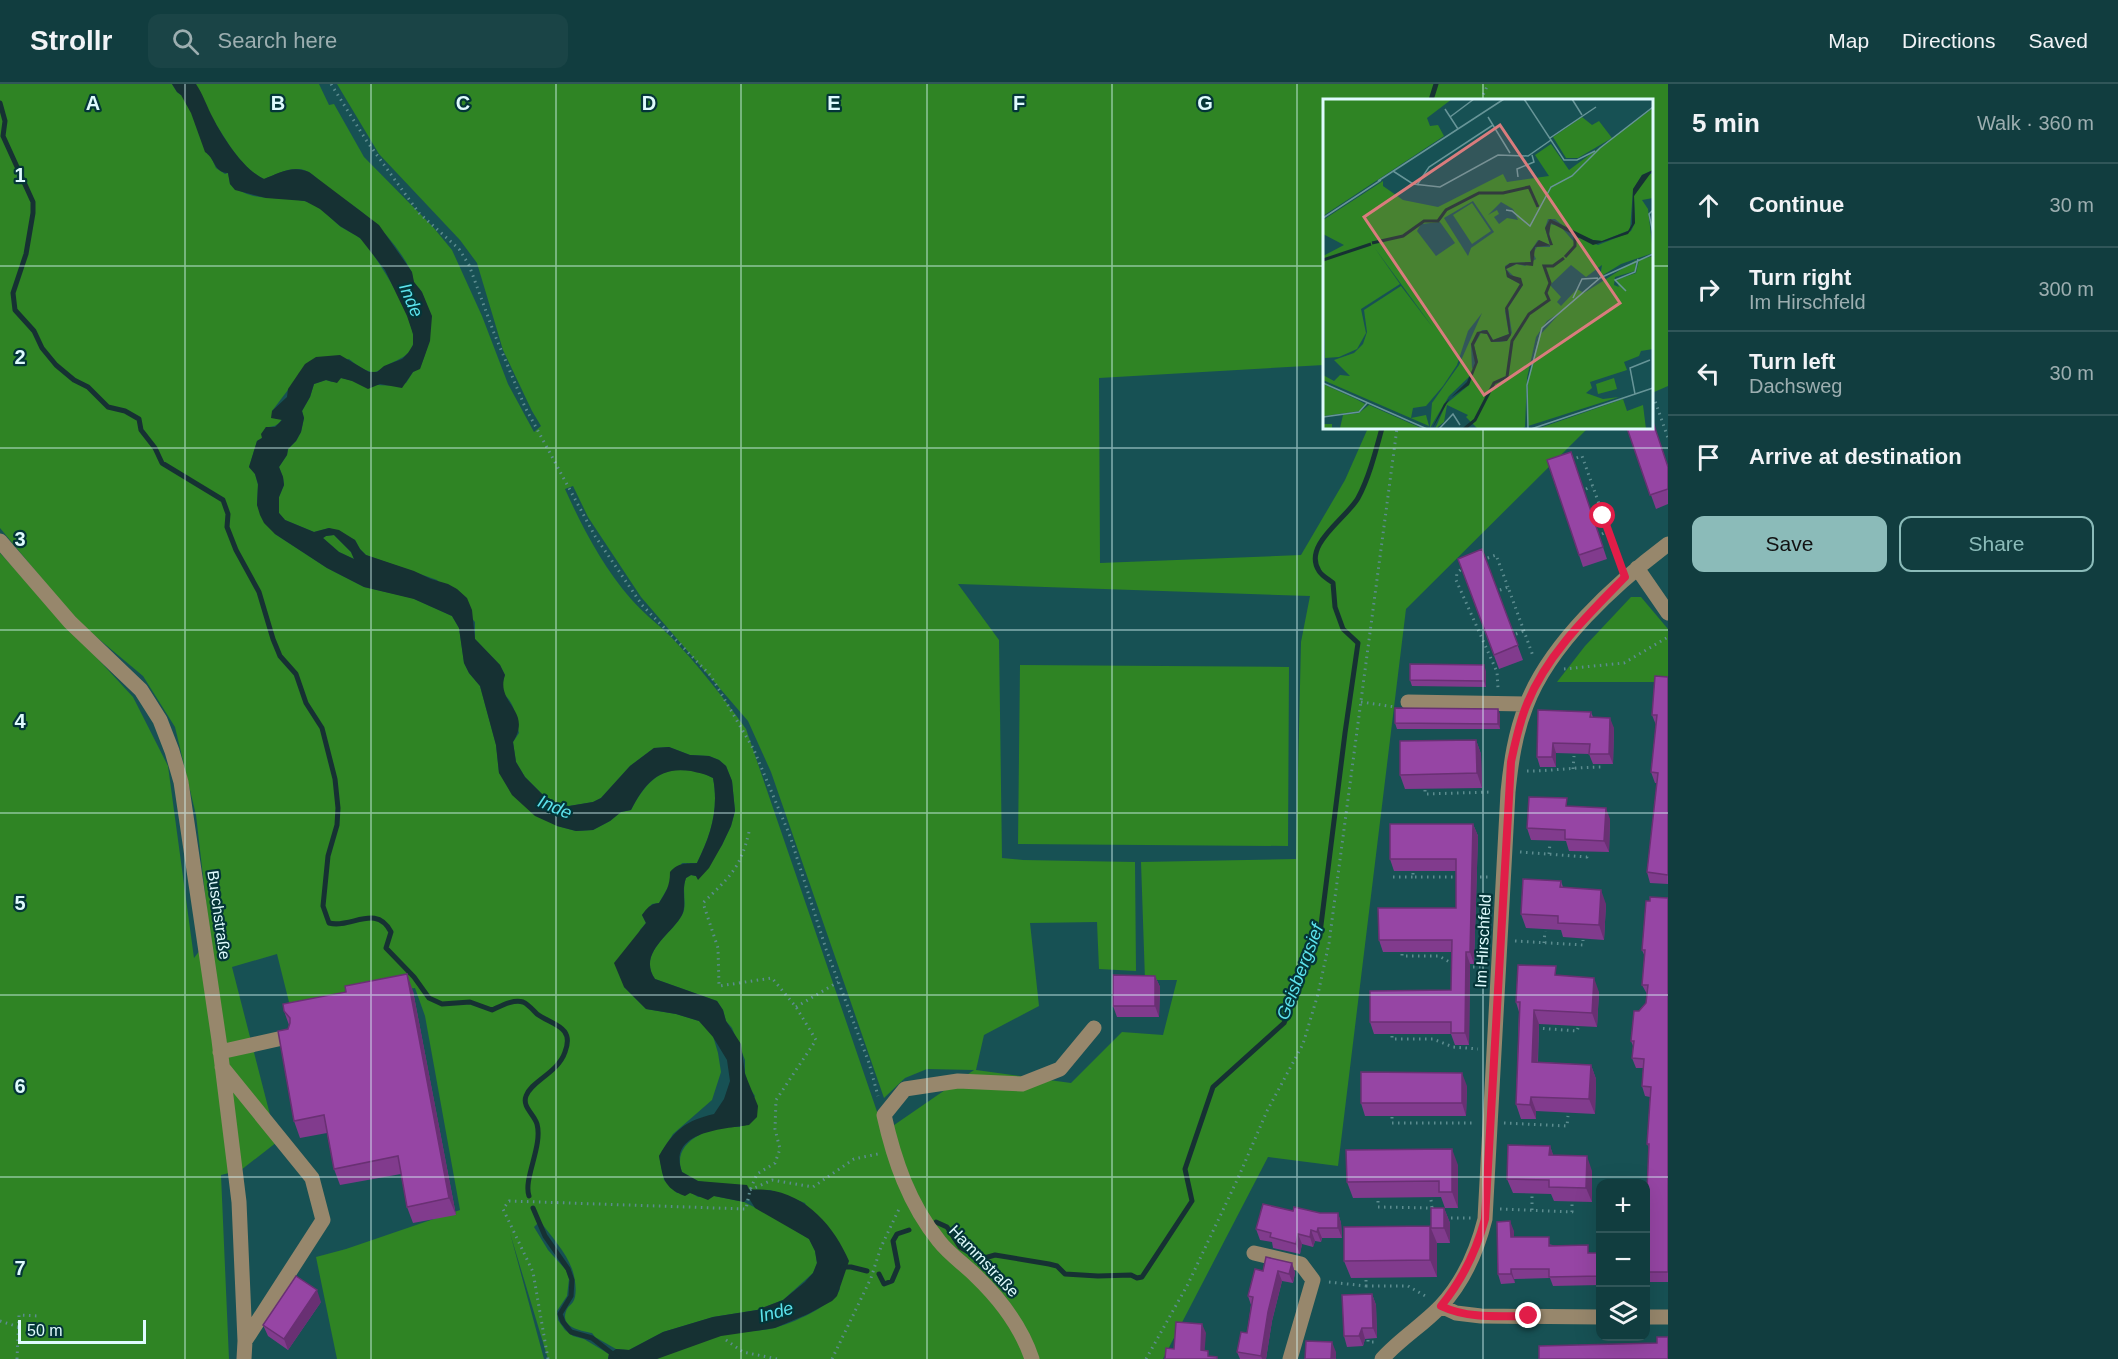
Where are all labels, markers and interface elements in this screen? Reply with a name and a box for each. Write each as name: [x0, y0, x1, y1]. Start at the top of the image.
search box: [148, 14, 568, 68]
text: Strollr: [30, 25, 112, 56]
icon: search: [169, 25, 202, 58]
text: Search here: [217, 28, 337, 53]
text: Map: [1828, 29, 1869, 52]
text: Directions: [1902, 29, 1995, 52]
text: Saved: [2028, 29, 2088, 52]
text: A: [86, 92, 100, 114]
text: B: [271, 92, 285, 114]
text: C: [456, 92, 470, 114]
text: D: [642, 92, 656, 114]
text: E: [827, 92, 841, 114]
text: F: [1013, 92, 1025, 114]
text: G: [1197, 92, 1213, 114]
inset map: [1323, 99, 1653, 429]
text: 5 min: [1692, 108, 1760, 138]
text: Walk · 360 m: [1977, 112, 2094, 134]
text: 1: [14, 164, 26, 186]
icon: ahead: [1692, 189, 1725, 222]
text: Continue: [1749, 192, 1844, 217]
text: 30 m: [2050, 194, 2094, 216]
text: Turn right: [1749, 265, 1851, 290]
icon: right: [1692, 273, 1725, 306]
text: 300 m: [2038, 278, 2094, 300]
water label: Inde: [395, 280, 427, 320]
text: Im Hirschfeld: [1749, 291, 1866, 313]
text: 2: [14, 346, 26, 368]
text: Turn left: [1749, 349, 1835, 374]
icon: left: [1692, 357, 1725, 390]
text: 30 m: [2050, 362, 2094, 384]
text: Dachsweg: [1749, 375, 1842, 397]
icon: arrive: [1692, 441, 1725, 474]
text: Arrive at destination: [1749, 444, 1962, 469]
route start: [1589, 502, 1615, 528]
button: Save: [1692, 516, 1887, 572]
button: Share: [1899, 516, 2094, 572]
text: 3: [14, 528, 26, 550]
text: 4: [14, 710, 26, 732]
water label: Inde: [535, 791, 575, 823]
street label: Buschstraße: [204, 869, 234, 961]
text: 5: [14, 892, 26, 914]
street label: Im Hirschfeld: [1472, 894, 1494, 988]
water label: Geisbergsief: [1273, 919, 1328, 1023]
text: 6: [14, 1075, 26, 1097]
map controls: [1596, 1179, 1650, 1341]
button: +: [1596, 1179, 1650, 1233]
street label: Hammstraße: [946, 1222, 1022, 1300]
button: −: [1596, 1233, 1650, 1287]
text: 7: [14, 1257, 26, 1279]
button: layers: [1596, 1287, 1650, 1341]
water label: Inde: [756, 1298, 796, 1326]
route end: [1515, 1302, 1541, 1328]
scale bar: [18, 1317, 146, 1344]
text: 50 m: [27, 1322, 63, 1339]

